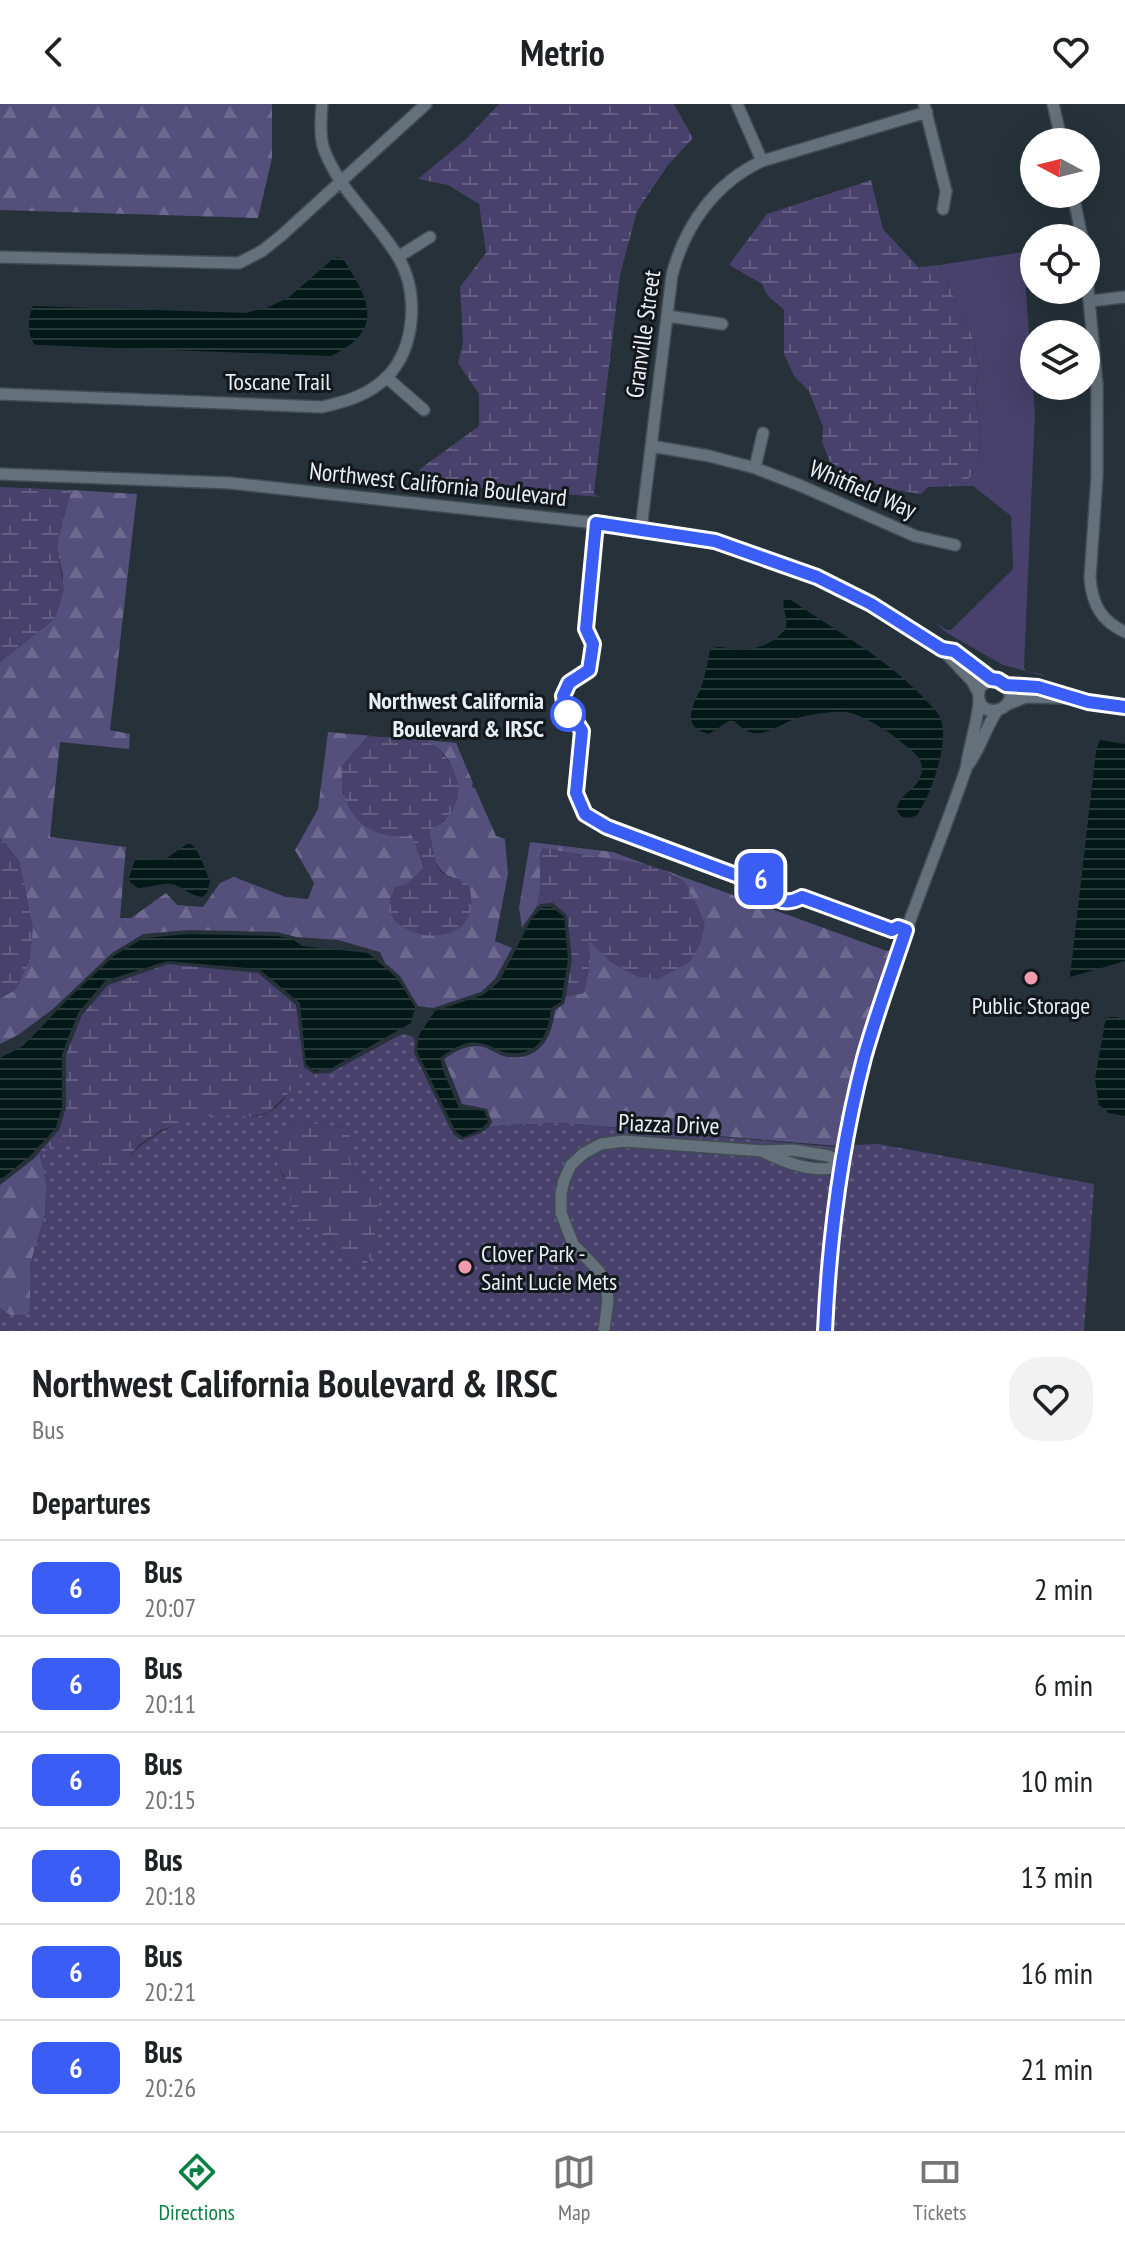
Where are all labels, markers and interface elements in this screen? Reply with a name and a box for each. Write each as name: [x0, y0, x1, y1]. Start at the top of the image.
text: Metrio: [520, 29, 605, 76]
icon: back: [32, 30, 76, 74]
icon: heart: [1049, 30, 1093, 74]
north arrow: [1020, 128, 1100, 208]
map controls: [1020, 128, 1100, 400]
button: locate: [1020, 224, 1100, 304]
street label: Granville Street: [619, 268, 667, 400]
button: layers: [1020, 320, 1100, 400]
street label: Toscane Trail: [225, 366, 331, 397]
street label: Whitfield Way: [805, 453, 921, 525]
street label: Northwest California Boulevard: [308, 455, 568, 513]
place label: Northwest California Boulevard & IRSC: [368, 685, 544, 744]
marker: Northwest California Boulevard & IRSC: [551, 697, 585, 731]
line badge: 6: [735, 853, 787, 905]
text: 6: [754, 860, 768, 897]
marker: Public Storage: [1022, 969, 1040, 987]
place label: Public Storage: [972, 990, 1090, 1021]
street label: Piazza Drive: [618, 1107, 720, 1141]
place label: Clover Park - Saint Lucie Mets: [481, 1238, 617, 1297]
marker: Clover Park - Saint Lucie Mets: [456, 1258, 474, 1276]
button: heart: [1009, 1357, 1093, 1441]
text: Northwest California Boulevard & IRSC: [32, 1358, 558, 1407]
text: Bus: [32, 1413, 64, 1446]
text: Departures: [32, 1483, 150, 1522]
text: Bus: [144, 1552, 183, 1591]
text: 6: [69, 1569, 83, 1606]
text: 2 min: [1034, 1569, 1093, 1608]
text: 20:07: [144, 1591, 196, 1624]
text: Bus: [144, 1648, 183, 1687]
text: 6: [69, 1665, 83, 1702]
text: 6 min: [1034, 1665, 1093, 1704]
text: 20:11: [144, 1687, 196, 1720]
text: Bus: [144, 1744, 183, 1783]
text: 6: [69, 1761, 83, 1798]
text: 10 min: [1020, 1761, 1093, 1800]
text: 20:15: [144, 1783, 196, 1816]
text: Bus: [144, 1840, 183, 1879]
text: 6: [69, 1857, 83, 1894]
text: 13 min: [1020, 1857, 1093, 1896]
text: 20:18: [144, 1879, 196, 1912]
text: Bus: [144, 1936, 183, 1975]
text: 6: [69, 1953, 83, 1990]
text: 16 min: [1020, 1953, 1093, 1992]
text: 20:21: [144, 1975, 196, 2008]
text: Bus: [144, 2032, 183, 2071]
text: 6: [69, 2049, 83, 2086]
text: 21 min: [1020, 2049, 1093, 2088]
text: 20:26: [144, 2071, 196, 2104]
tab: Directions: [159, 2150, 235, 2226]
tab: Map: [552, 2150, 596, 2226]
tab: Tickets: [913, 2150, 966, 2226]

